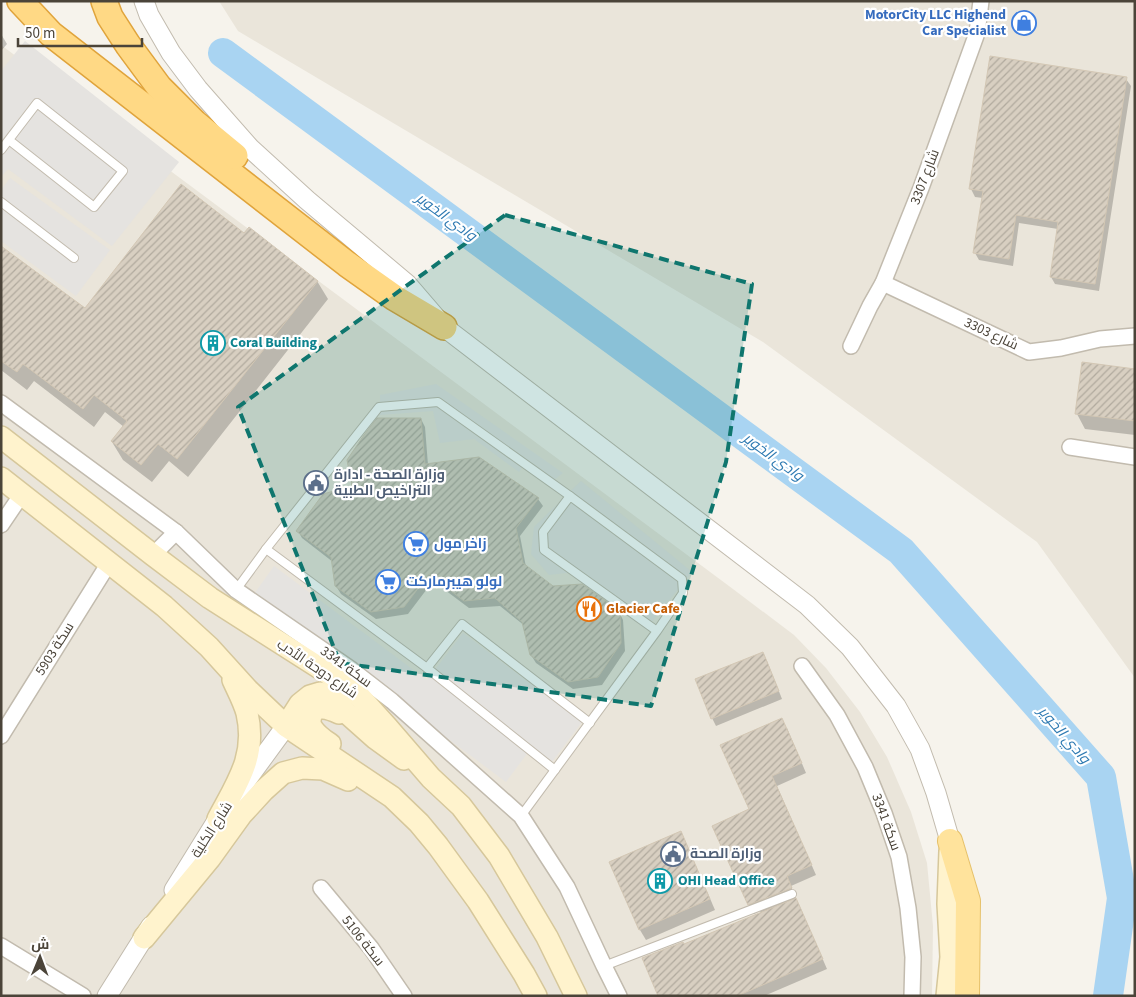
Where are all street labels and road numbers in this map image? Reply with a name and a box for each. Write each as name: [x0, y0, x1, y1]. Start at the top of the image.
street label: 3307 شارع: [905, 146, 945, 208]
street label: 3303 شارع: [961, 313, 1021, 355]
street label: سكة 5903: [31, 618, 79, 680]
street label: شارع دوحة الأدب: [273, 635, 361, 703]
street label: سكة 3341: [316, 641, 376, 693]
street label: سكة 3341: [866, 791, 906, 853]
street label: شارع الكلية: [186, 798, 238, 862]
street label: سكة 5106: [337, 911, 389, 971]

